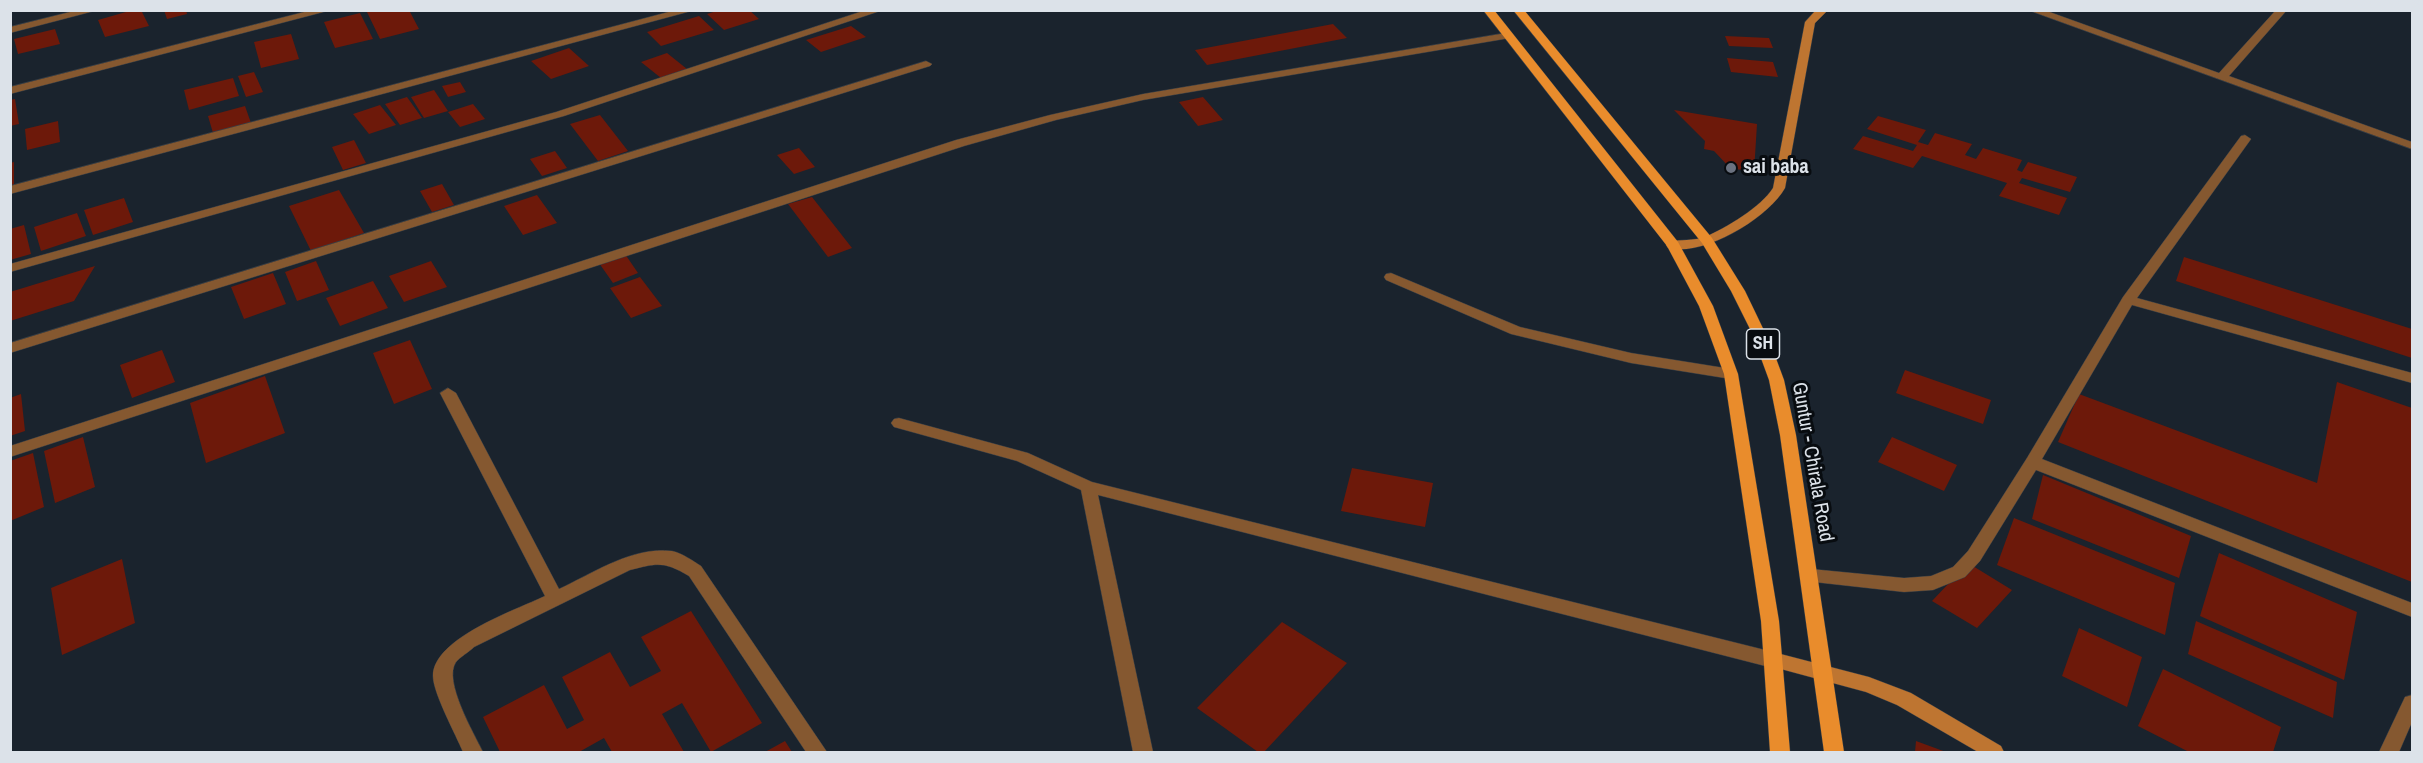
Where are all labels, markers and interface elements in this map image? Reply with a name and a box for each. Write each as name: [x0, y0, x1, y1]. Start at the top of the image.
place label: sai baba: [1743, 156, 1809, 180]
marker: sai baba: [1724, 161, 1738, 175]
road number: SH: [1746, 329, 1780, 359]
street label: Guntur - Chirala Road: [1786, 380, 1838, 544]

